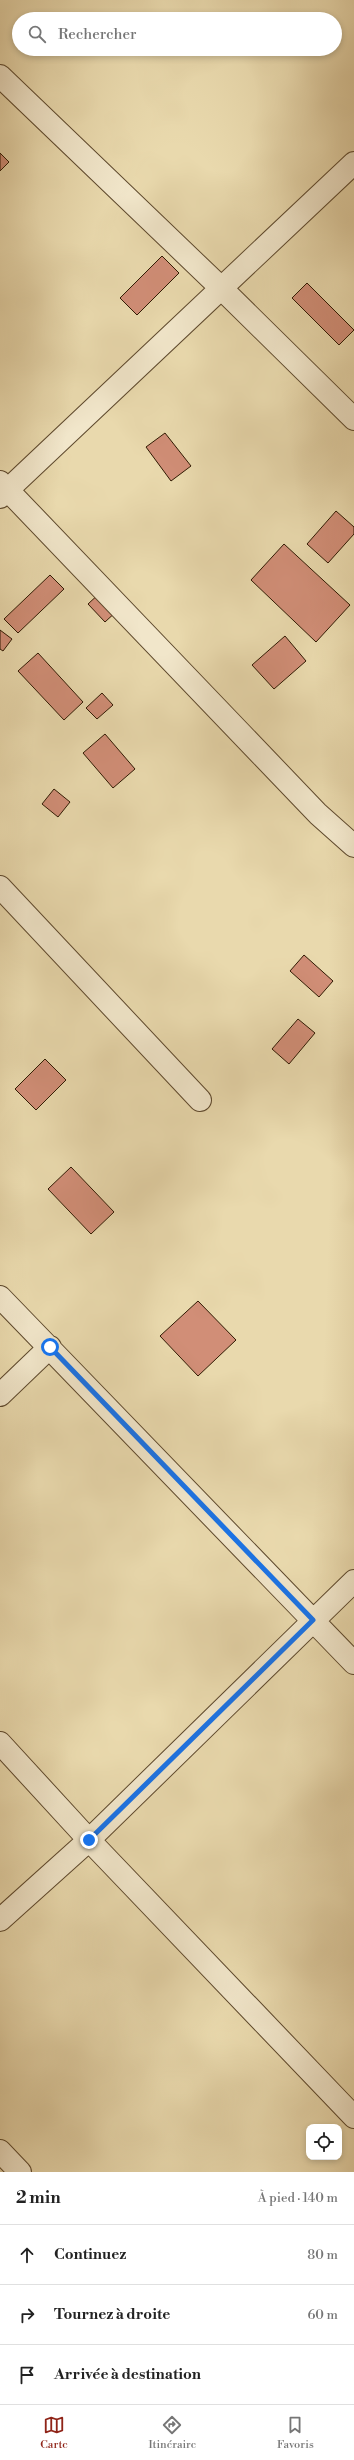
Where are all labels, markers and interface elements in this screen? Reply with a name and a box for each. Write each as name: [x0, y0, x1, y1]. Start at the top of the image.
search box: [12, 12, 342, 56]
icon: search: [26, 23, 48, 45]
text: Rechercher: [58, 25, 137, 44]
route start: [41, 1338, 59, 1356]
route end: [80, 1831, 98, 1849]
map controls: [306, 2124, 342, 2160]
button: locate: [306, 2124, 342, 2160]
text: 2 min: [16, 2187, 61, 2209]
text: À pied · 140 m: [258, 2190, 338, 2206]
icon: ahead: [16, 2244, 38, 2266]
text: Continuez: [54, 2245, 126, 2264]
text: 80 m: [307, 2247, 338, 2263]
icon: right: [16, 2304, 38, 2326]
text: Tournez à droite: [54, 2305, 170, 2324]
text: 60 m: [307, 2307, 338, 2323]
icon: arrive: [16, 2364, 38, 2386]
text: Arrivée à destination: [54, 2365, 201, 2384]
tab: Carte: [40, 2414, 68, 2452]
tab: Itinéraire: [148, 2414, 196, 2452]
tab: Favoris: [277, 2414, 314, 2452]

